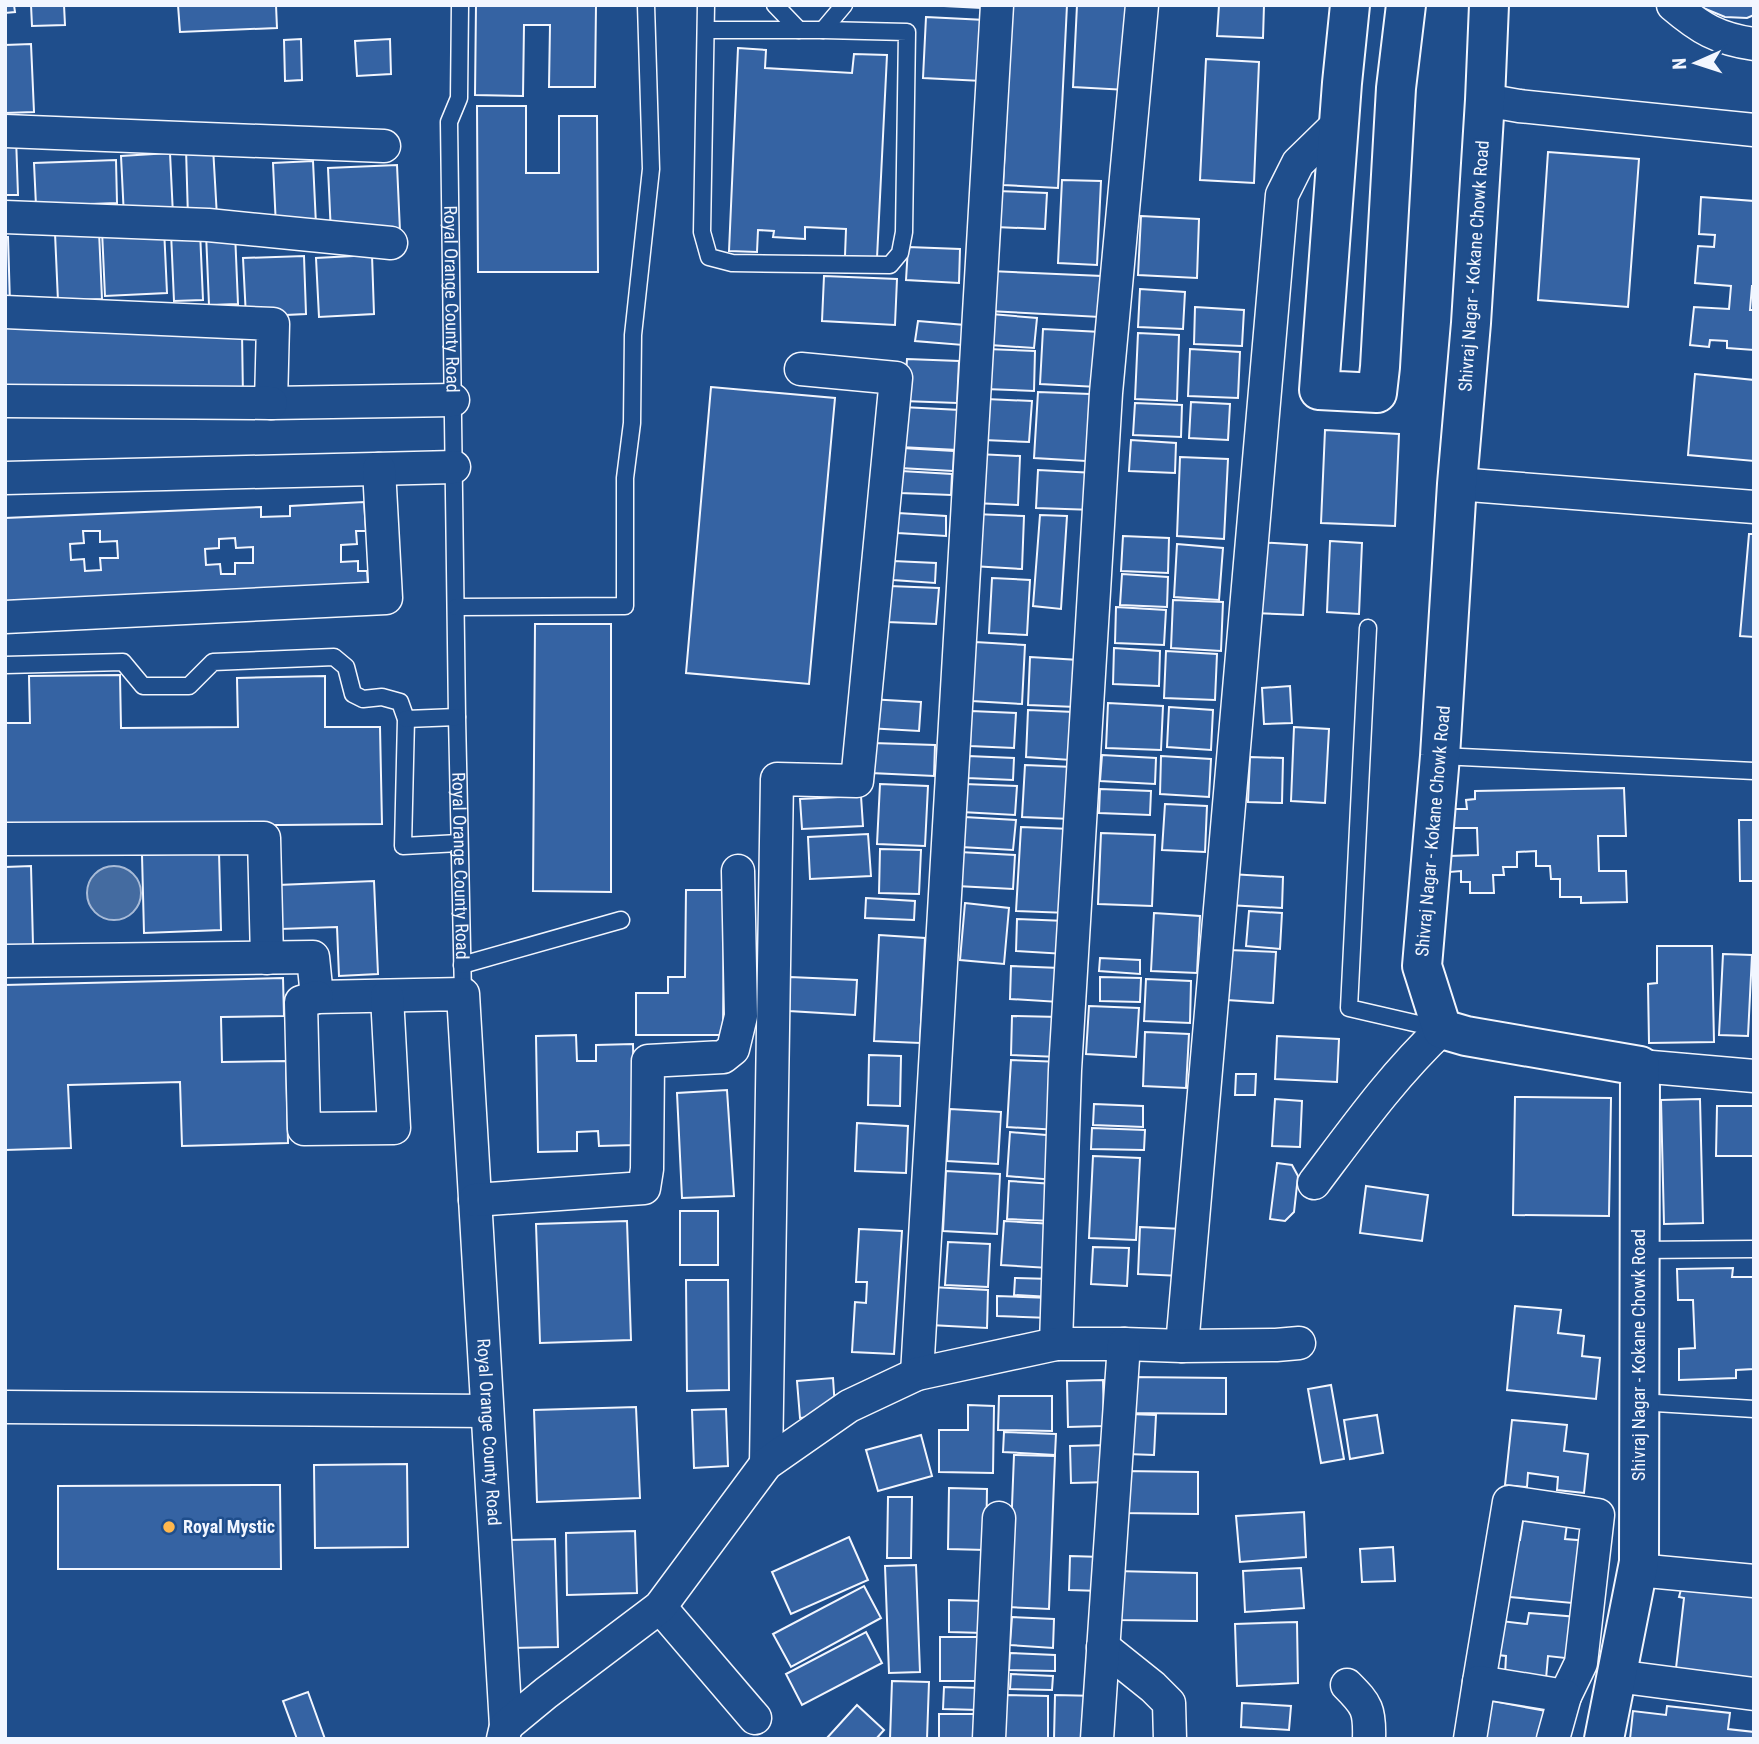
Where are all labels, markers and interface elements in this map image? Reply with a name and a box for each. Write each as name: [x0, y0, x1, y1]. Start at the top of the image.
north arrow: [1661, 28, 1731, 98]
text: N: [1668, 57, 1691, 70]
street label: Shivraj Nagar - Kokane Chowk Road: [1454, 140, 1493, 392]
street label: Royal Orange County Road: [440, 205, 464, 393]
street label: Shivraj Nagar - Kokane Chowk Road: [1411, 705, 1454, 957]
street label: Royal Orange County Road: [448, 772, 473, 960]
street label: Shivraj Nagar - Kokane Chowk Road: [1628, 1229, 1649, 1481]
street label: Royal Orange County Road: [473, 1338, 505, 1526]
place label: Royal Mystic: [183, 1516, 275, 1537]
marker: Royal Mystic: [161, 1519, 177, 1535]

